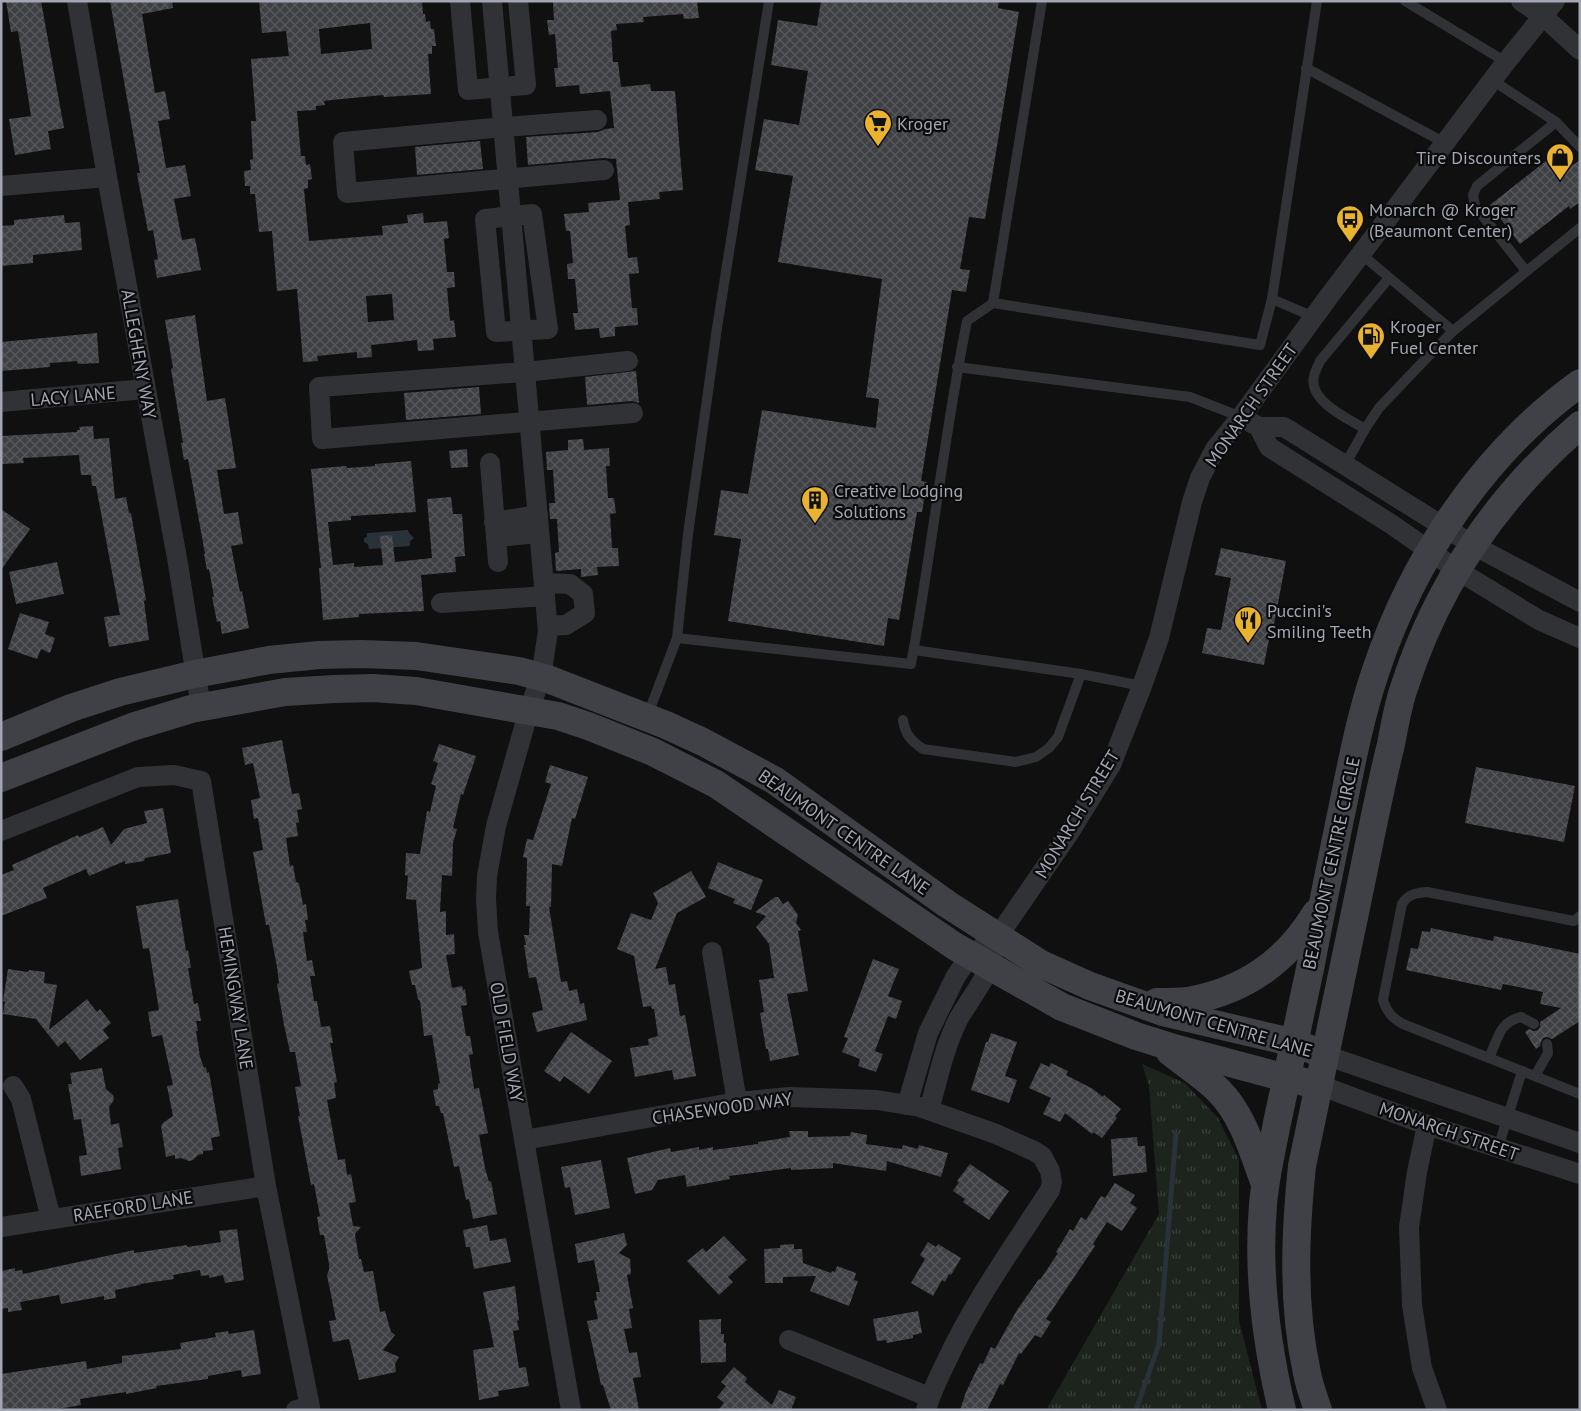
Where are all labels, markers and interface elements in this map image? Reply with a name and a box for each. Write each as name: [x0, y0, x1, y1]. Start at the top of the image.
supermarket icon: Kroger: [863, 108, 893, 147]
place label: Kroger: [897, 112, 948, 135]
shop icon: Tire Discounters: [1545, 142, 1575, 181]
place label: Tire Discounters: [1416, 146, 1541, 169]
place label: Monarch @ Kroger (Beaumont Center): [1369, 198, 1516, 242]
bus stop icon: Monarch @ Kroger (Beaumont Center): [1335, 204, 1365, 243]
street label: ALLEGHENY WAY: [116, 287, 162, 421]
place label: Kroger Fuel Center: [1390, 315, 1478, 359]
fuel station icon: Kroger Fuel Center: [1356, 321, 1386, 360]
street label: MONARCH STREET: [1200, 339, 1302, 471]
street label: LACY LANE: [30, 381, 116, 411]
place label: Creative Lodging Solutions: [834, 479, 963, 523]
building icon: Creative Lodging Solutions: [800, 485, 830, 524]
place label: Puccini's Smiling Teeth: [1267, 599, 1372, 643]
restaurant icon: Puccini's Smiling Teeth: [1233, 605, 1263, 644]
street label: MONARCH STREET: [1030, 746, 1124, 882]
street label: BEAUMONT CENTRE CIRCLE: [1297, 754, 1365, 972]
street label: BEAUMONT CENTRE LANE: [754, 764, 934, 900]
street label: HEMINGWAY LANE: [213, 925, 259, 1071]
street label: OLD FIELD WAY: [485, 980, 529, 1104]
street label: BEAUMONT CENTRE LANE: [1113, 984, 1315, 1062]
street label: CHASEWOOD WAY: [650, 1087, 794, 1129]
street label: MONARCH STREET: [1376, 1096, 1522, 1166]
street label: RAEFORD LANE: [71, 1185, 195, 1227]

